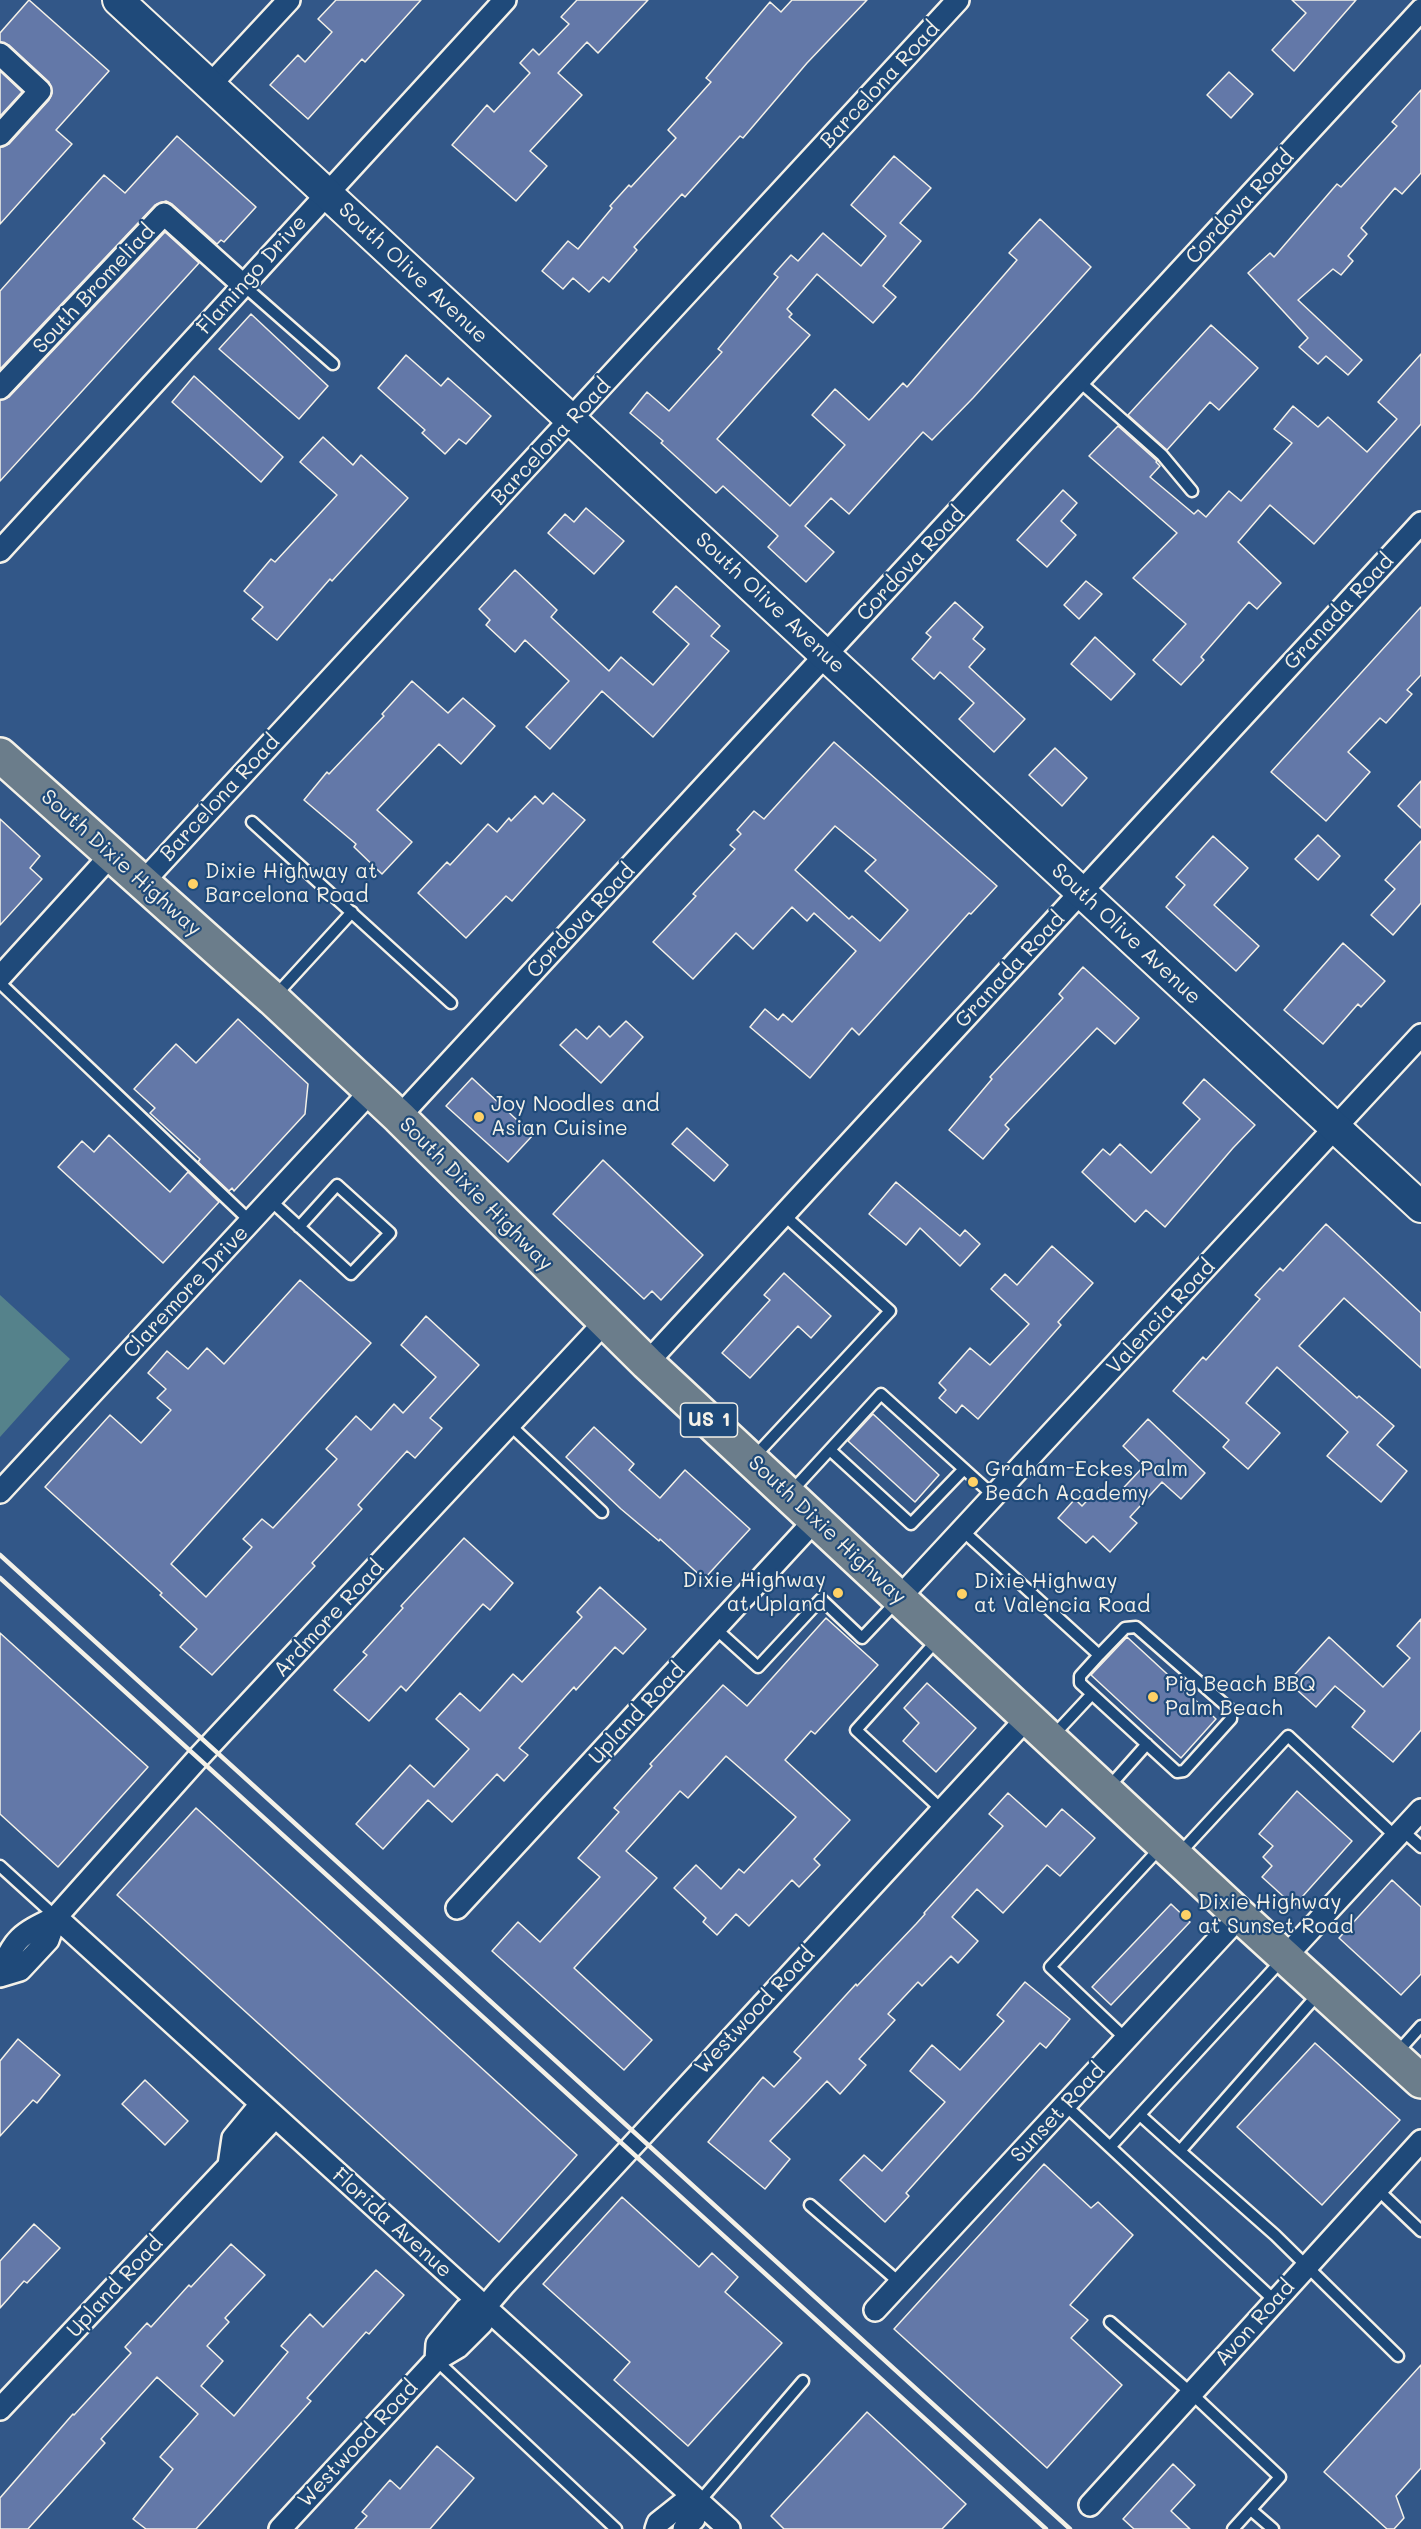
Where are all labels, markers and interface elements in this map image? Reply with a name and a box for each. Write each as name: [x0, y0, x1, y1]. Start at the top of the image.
street label: Barcelona Road: [815, 17, 945, 153]
street label: Cordova Road: [1181, 145, 1299, 269]
street label: South Olive Avenue: [333, 197, 493, 349]
street label: Flamingo Drive: [192, 210, 312, 340]
street label: South Bromeliad: [28, 219, 160, 359]
street label: Barcelona Road: [486, 374, 616, 510]
street label: Cordova Road: [852, 502, 970, 626]
street label: South Olive Avenue: [690, 527, 850, 679]
street label: Granada Road: [1279, 549, 1399, 675]
street label: Barcelona Road: [155, 730, 285, 866]
street label: South Dixie Highway: [36, 784, 206, 942]
street label: South Olive Avenue: [1046, 858, 1206, 1010]
place label: Dixie Highway at Barcelona Road: [205, 859, 377, 909]
street label: Cordova Road: [522, 859, 640, 983]
marker: Dixie Highway at Barcelona Road: [186, 877, 200, 891]
street label: Granada Road: [950, 907, 1070, 1033]
place label: Joy Noodles and Asian Cuisine: [491, 1092, 660, 1142]
marker: Joy Noodles and Asian Cuisine: [472, 1110, 486, 1124]
street label: South Dixie Highway: [394, 1112, 558, 1276]
street label: Claremore Drive: [118, 1221, 254, 1363]
street label: Valencia Road: [1102, 1255, 1220, 1379]
road number: US 1: [680, 1403, 738, 1437]
street label: South Dixie Highway: [743, 1450, 911, 1610]
place label: Graham-Eckes Palm Beach Academy: [985, 1457, 1188, 1507]
marker: Graham-Eckes Palm Beach Academy: [966, 1475, 980, 1489]
street label: Ardmore Road: [269, 1556, 389, 1682]
place label: Dixie Highway at Upland: [683, 1568, 826, 1618]
place label: Dixie Highway at Valencia Road: [974, 1569, 1150, 1619]
marker: Dixie Highway at Upland: [831, 1586, 845, 1600]
marker: Dixie Highway at Valencia Road: [955, 1587, 969, 1601]
street label: Upland Road: [584, 1658, 690, 1770]
place label: Pig Beach BBQ Palm Beach: [1165, 1672, 1316, 1722]
marker: Pig Beach BBQ Palm Beach: [1146, 1690, 1160, 1704]
place label: Dixie Highway at Sunset Road: [1198, 1890, 1353, 1940]
marker: Dixie Highway at Sunset Road: [1179, 1908, 1193, 1922]
street label: Westwood Road: [690, 1942, 820, 2080]
street label: Sunset Road: [1006, 2058, 1110, 2168]
street label: Florida Avenue: [327, 2163, 457, 2283]
street label: Upland Road: [62, 2231, 168, 2343]
street label: Avon Road: [1210, 2275, 1300, 2371]
street label: Westwood Road: [293, 2375, 423, 2513]

